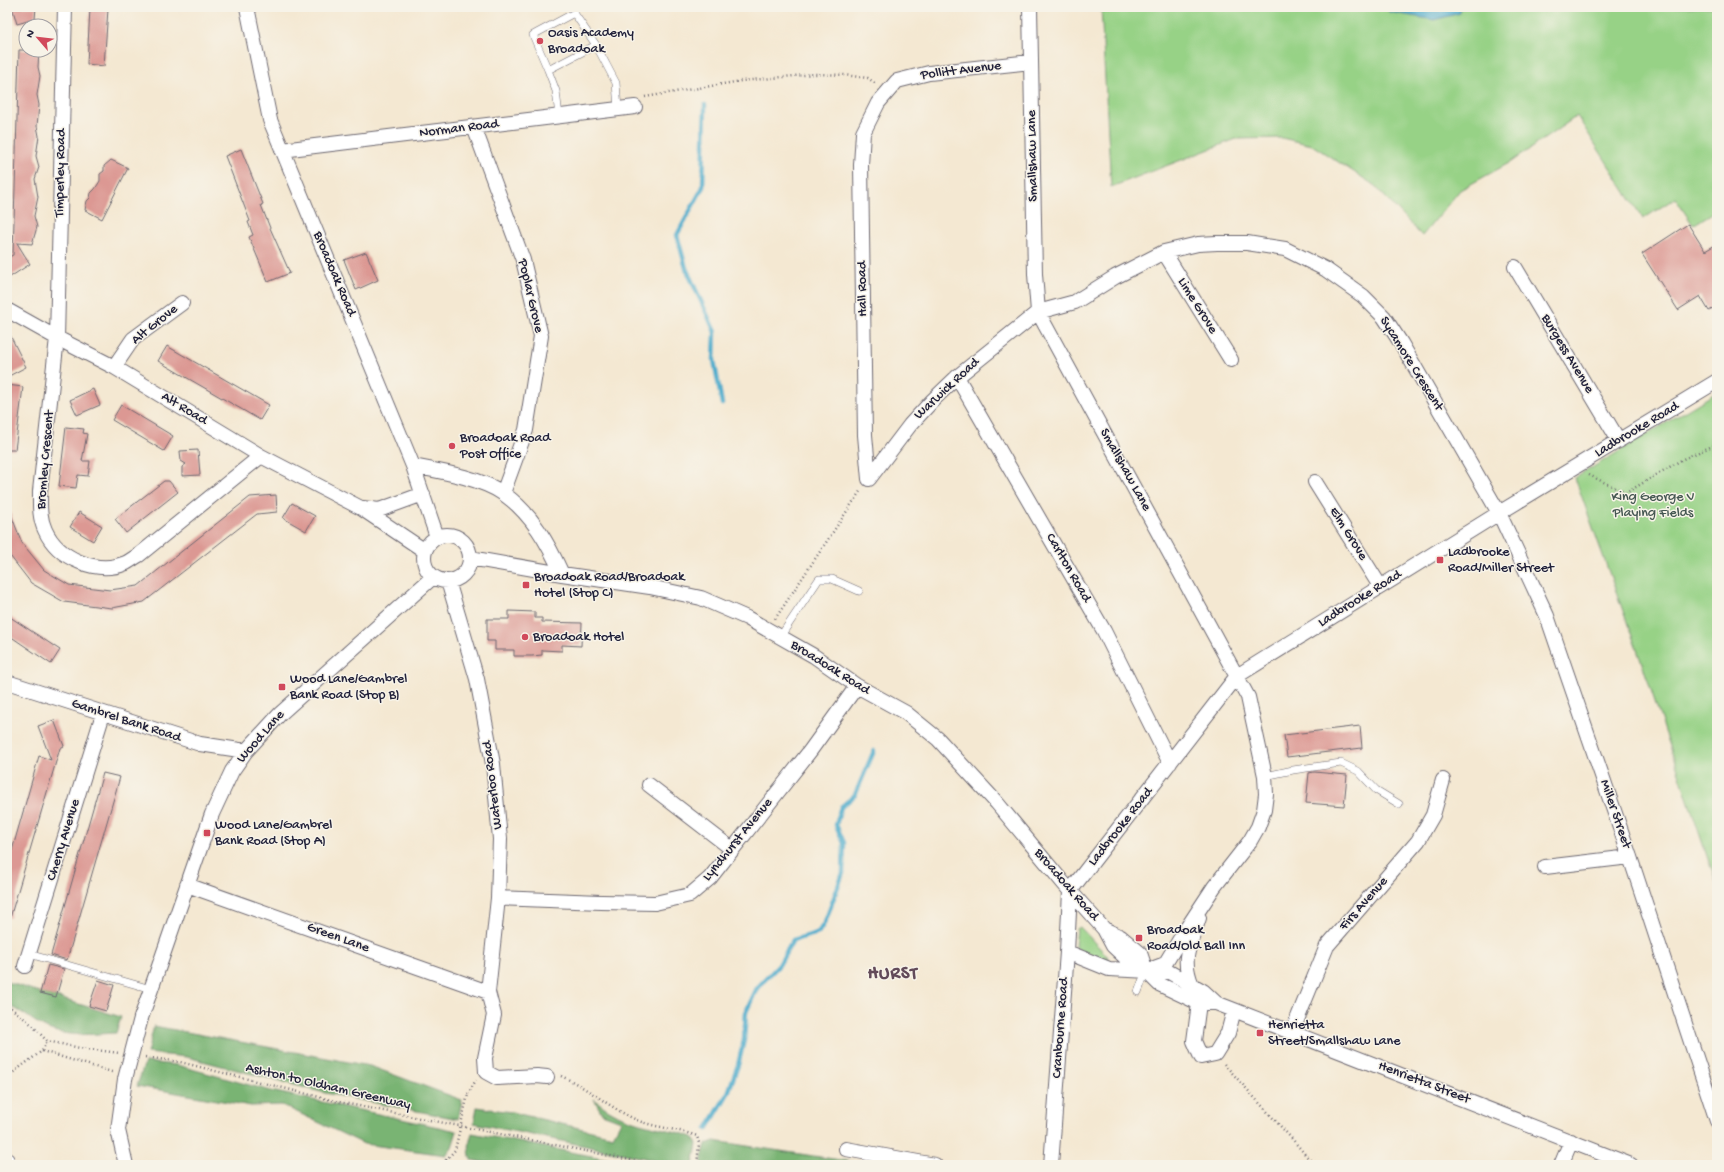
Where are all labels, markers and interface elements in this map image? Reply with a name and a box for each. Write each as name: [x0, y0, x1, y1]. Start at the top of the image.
north arrow: [18, 18, 58, 58]
place label: Oasis Academy Broadoak: [547, 25, 634, 58]
text: N: [24, 28, 38, 40]
marker: Oasis Academy Broadoak: [535, 36, 545, 46]
street label: Pollitt Avenue: [919, 58, 1003, 84]
street label: Smallshaw Lane: [1024, 109, 1042, 202]
street label: Norman Road: [418, 115, 501, 142]
street label: Timperley Road: [52, 127, 70, 218]
street label: Broadoak Road: [308, 228, 360, 321]
street label: Poplar Grove: [513, 256, 547, 335]
street label: Hall Road: [854, 259, 872, 317]
street label: Lime Grove: [1173, 275, 1221, 338]
street label: Alt Grove: [128, 301, 182, 349]
street label: Burgess Avenue: [1536, 310, 1598, 397]
street label: Sycamore Crescent: [1375, 314, 1447, 415]
street label: Warwick Road: [911, 353, 985, 424]
street label: Alt Road: [158, 389, 212, 430]
street label: Ladbrooke Road: [1592, 397, 1684, 462]
street label: Bromley Crescent: [33, 409, 59, 511]
street label: Smallshaw Lane: [1095, 426, 1155, 515]
place label: Broadoak Road Post Office: [459, 430, 552, 463]
marker: Broadoak Road Post Office: [447, 441, 457, 451]
park label: King George V Playing Fields: [1611, 489, 1695, 522]
street label: Elm Grove: [1325, 504, 1371, 564]
street label: Carlton Road: [1041, 530, 1095, 607]
place label: Ladbrooke Road/Miller Street: [1448, 544, 1555, 577]
marker: Ladbrooke Road/Miller Street: [1435, 555, 1445, 565]
street label: Ladbrooke Road: [1315, 566, 1406, 631]
place label: Broadoak Road/Broadoak Hotel (Stop C): [533, 569, 686, 602]
marker: Broadoak Road/Broadoak Hotel (Stop C): [521, 580, 531, 590]
place label: Broadoak Hotel: [532, 629, 624, 646]
marker: Broadoak Hotel: [520, 632, 530, 642]
street label: Broadoak Road: [786, 636, 874, 700]
place label: Wood Lane/Gambrel Bank Road (Stop B): [289, 671, 407, 704]
marker: Wood Lane/Gambrel Bank Road (Stop B): [277, 682, 287, 692]
street label: Gambrel Bank Road: [69, 695, 185, 747]
street label: Wood Lane: [233, 706, 289, 767]
street label: Waterloo Road: [479, 738, 507, 830]
street label: Miller Street: [1595, 777, 1635, 852]
street label: Ladbrooke Road: [1085, 783, 1158, 870]
street label: Lyndhurst Avenue: [699, 794, 777, 885]
street label: Cherry Avenue: [44, 796, 85, 883]
place label: Wood Lane/Gambrel Bank Road (Stop A): [214, 817, 332, 850]
marker: Wood Lane/Gambrel Bank Road (Stop A): [202, 828, 212, 838]
street label: Broadoak Road: [1029, 845, 1103, 926]
street label: Firs Avenue: [1335, 873, 1392, 935]
street label: Green Lane: [305, 919, 372, 957]
place label: Broadoak Road/Old Ball Inn: [1146, 922, 1245, 955]
marker: Broadoak Road/Old Ball Inn: [1134, 933, 1144, 943]
district label: HURST: [868, 964, 918, 985]
street label: Cranbourne Road: [1049, 975, 1073, 1079]
place label: Henrietta Street/Smallshaw Lane: [1268, 1017, 1401, 1050]
marker: Henrietta Street/Smallshaw Lane: [1255, 1028, 1265, 1038]
street label: Henrietta Street: [1376, 1058, 1473, 1109]
street label: Ashton to Oldham Greenway: [244, 1060, 412, 1114]

